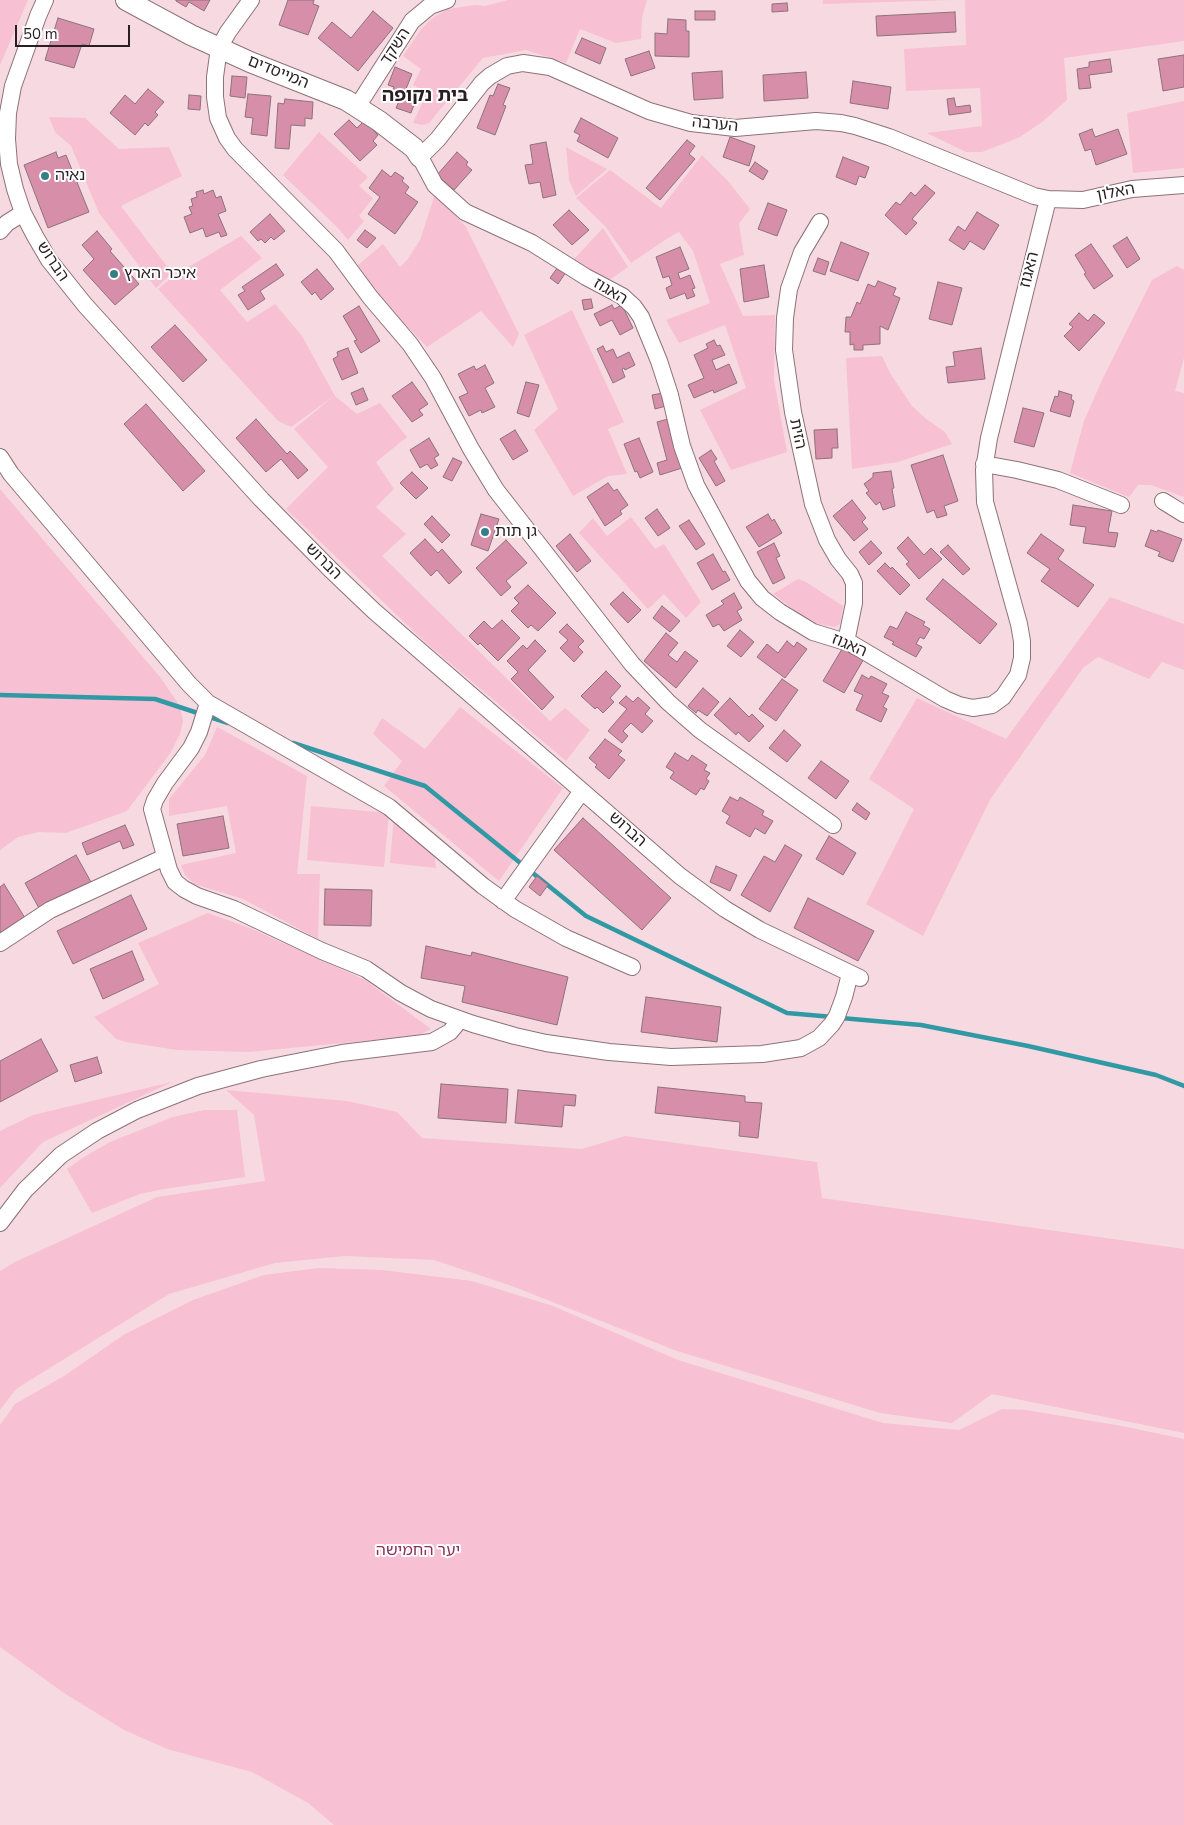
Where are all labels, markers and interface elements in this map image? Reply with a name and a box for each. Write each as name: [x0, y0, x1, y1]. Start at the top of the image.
scale bar: [18, 15, 132, 47]
text: 50 m: [23, 24, 58, 44]
street label: השקד: [377, 25, 415, 69]
street label: המייסדים: [245, 52, 311, 94]
district label: בית נקופה: [382, 85, 468, 107]
street label: הערבה: [691, 113, 739, 137]
place label: נאיה: [55, 166, 85, 186]
marker: נאיה: [39, 170, 51, 182]
street label: האלון: [1095, 180, 1137, 206]
street label: הברוש: [32, 239, 72, 285]
street label: האגוז: [1016, 250, 1044, 290]
place label: איכר הארץ: [124, 264, 196, 284]
marker: איכר הארץ: [108, 268, 120, 280]
street label: האגוז: [590, 274, 630, 310]
street label: הזית: [784, 417, 810, 451]
place label: גן תות: [495, 522, 537, 542]
marker: גן תות: [479, 526, 491, 538]
street label: הברוש: [301, 540, 345, 584]
street label: האגוז: [829, 630, 869, 662]
street label: הברוש: [604, 808, 650, 852]
park label: יער החמישה: [376, 1541, 460, 1561]

